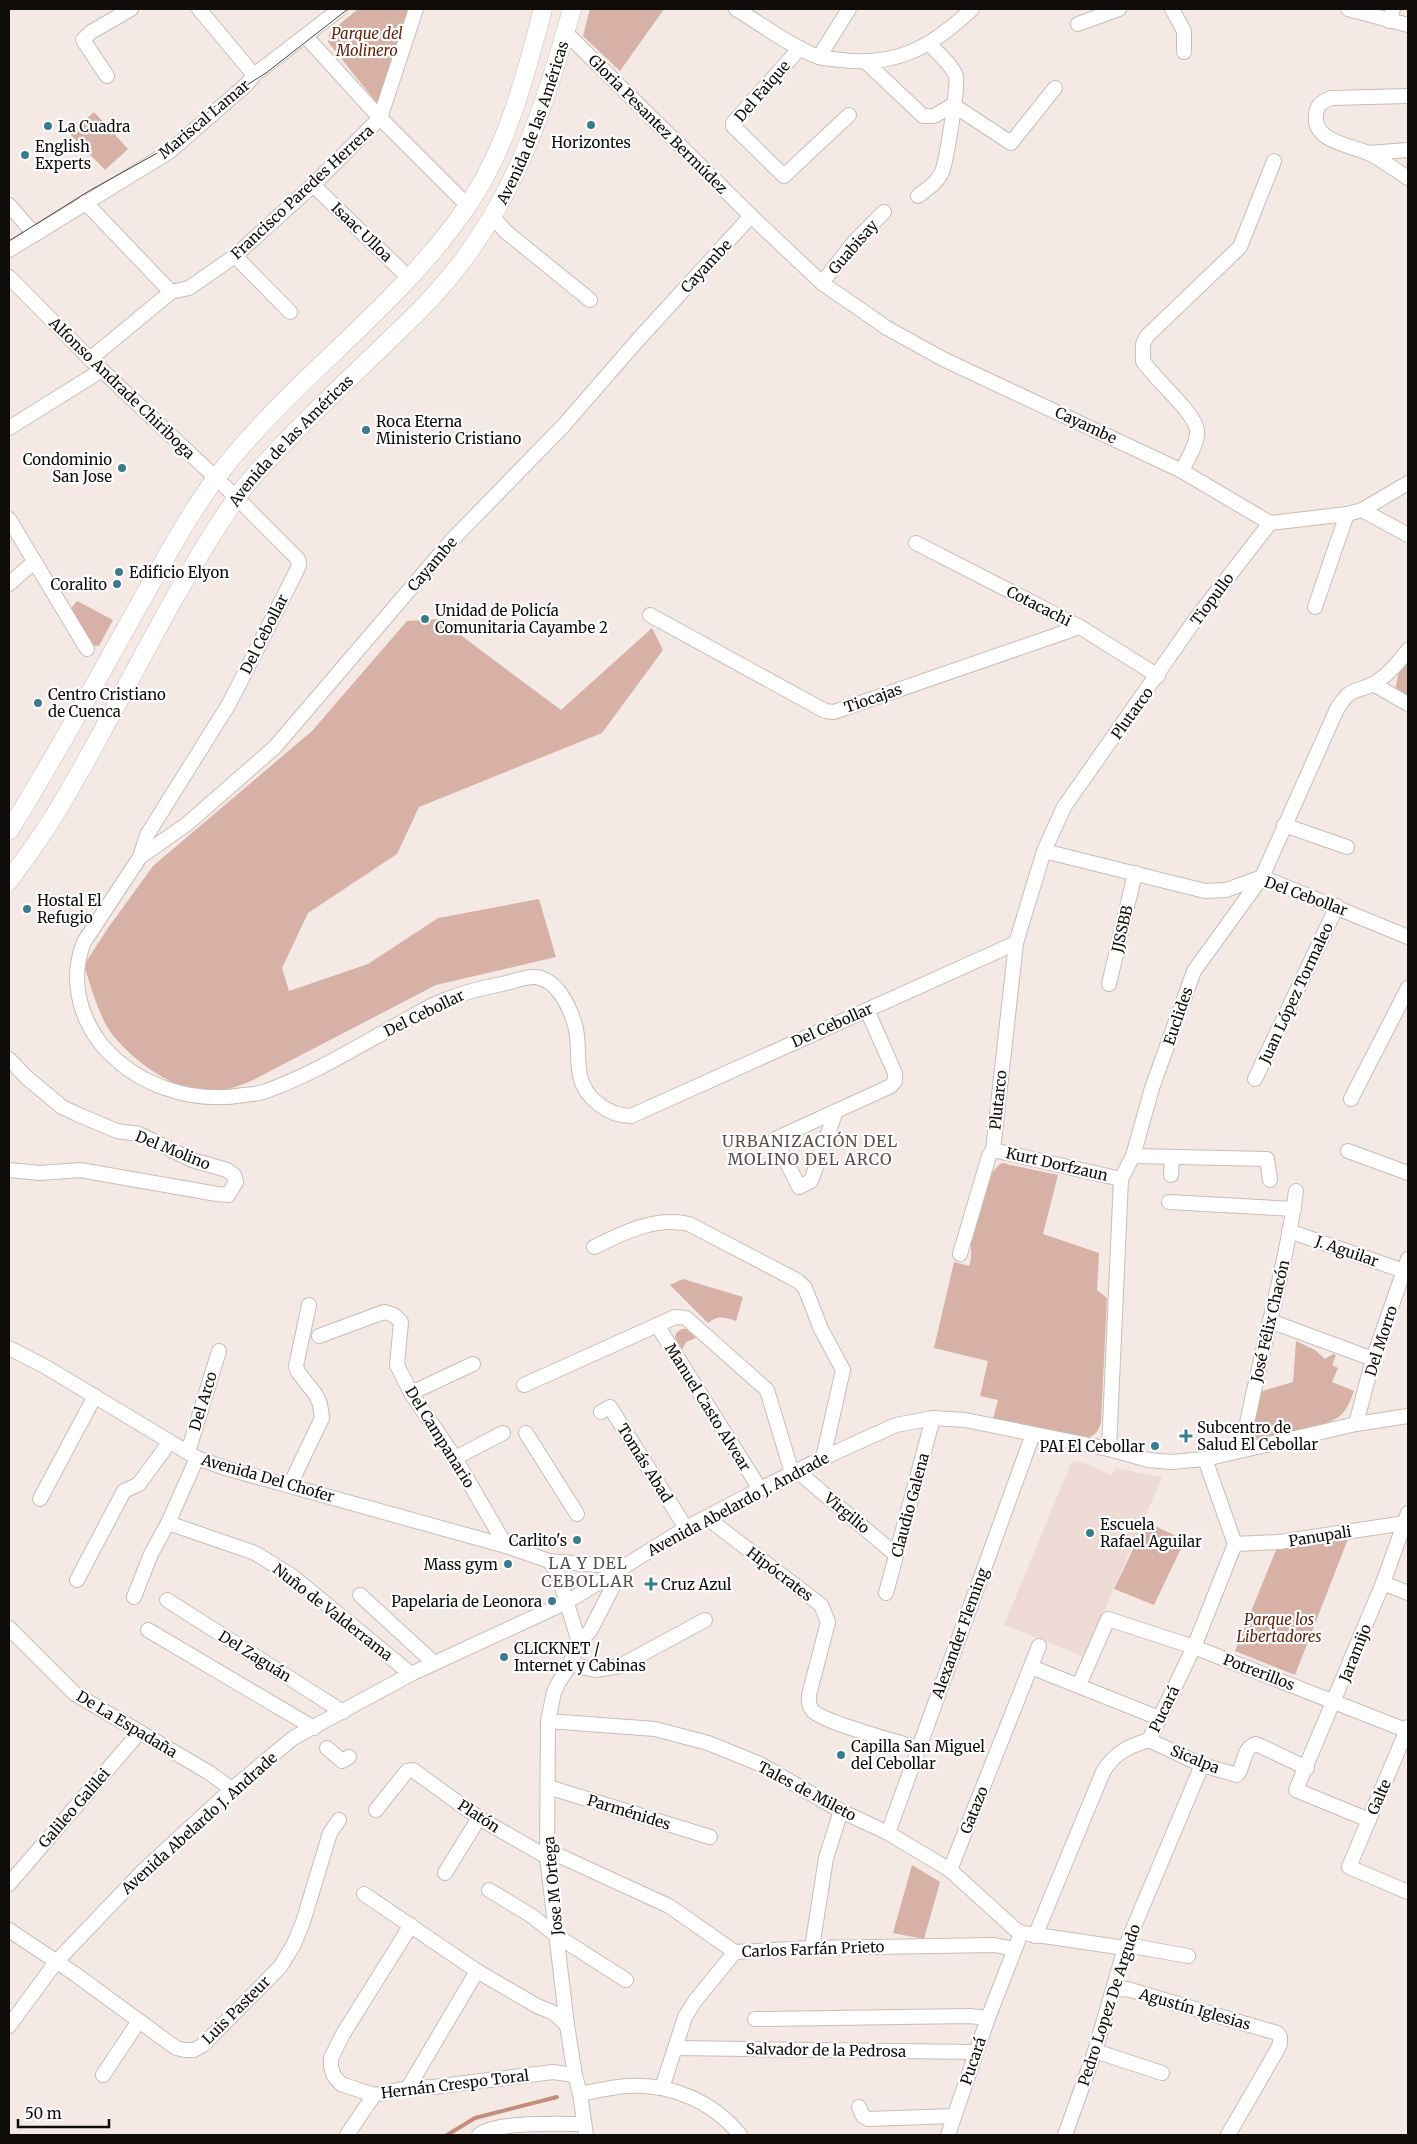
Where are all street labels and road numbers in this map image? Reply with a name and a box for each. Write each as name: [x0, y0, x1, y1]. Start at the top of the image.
street label: Avenida de las Américas: [491, 39, 572, 208]
street label: Gloria Pesantez Bermúdez: [584, 50, 732, 198]
street label: Del Faique: [730, 56, 794, 126]
street label: Mariscal Lamar: [154, 75, 254, 163]
street label: Francisco Paredes Herrera: [227, 121, 377, 263]
street label: Isaac Ulloa: [327, 198, 397, 266]
street label: Guabisay: [824, 216, 882, 278]
street label: Cayambe: [676, 235, 736, 297]
street label: Alfonso Andrade Chiriboga: [44, 313, 199, 463]
street label: Avenida de las Américas: [224, 371, 357, 510]
street label: Cayambe: [1052, 402, 1120, 448]
street label: Cayambe: [403, 533, 461, 595]
street label: Tiopullo: [1186, 569, 1238, 629]
street label: Cotacachi: [1003, 582, 1075, 630]
street label: Del Cebollar: [236, 591, 292, 677]
street label: Tiocajas: [842, 679, 904, 717]
street label: Plutarco: [1107, 683, 1157, 743]
street label: Del Cebollar: [1262, 872, 1350, 920]
street label: JJSSBB: [1107, 904, 1137, 955]
street label: Juan López Tormaleo: [1255, 919, 1337, 1067]
street label: Euclides: [1159, 984, 1197, 1048]
street label: Del Cebollar: [381, 985, 468, 1041]
street label: Del Cebollar: [788, 999, 876, 1051]
street label: Plutarco: [985, 1069, 1011, 1131]
street label: Del Molino: [133, 1126, 213, 1174]
street label: Kurt Dorfzaun: [1004, 1143, 1110, 1185]
street label: J. Aguilar: [1312, 1231, 1381, 1271]
street label: José Félix Chacón: [1246, 1258, 1293, 1385]
street label: Del Morro: [1361, 1303, 1401, 1379]
street label: Manuel Casto Alvear: [661, 1340, 755, 1475]
street label: Del Arco: [185, 1369, 221, 1433]
street label: Del Campanario: [401, 1383, 479, 1491]
street label: Tomás Abad: [613, 1420, 677, 1506]
street label: Avenida Abelardo J. Andrade: [643, 1448, 832, 1560]
street label: Avenida Del Chofer: [198, 1450, 337, 1506]
street label: Claudio Galena: [887, 1451, 933, 1559]
street label: Virgilio: [820, 1488, 874, 1538]
street label: Panupali: [1287, 1522, 1353, 1550]
street label: Hipócrates: [743, 1543, 817, 1605]
street label: Nuño de Valderrama: [269, 1559, 397, 1665]
street label: Alexander Fleming: [927, 1565, 992, 1702]
street label: Jaramijo: [1334, 1621, 1375, 1686]
street label: Del Zaguán: [215, 1626, 295, 1686]
street label: Potrerillos: [1220, 1650, 1298, 1694]
street label: Pucará: [1145, 1683, 1183, 1735]
street label: De La Espadaña: [73, 1686, 181, 1762]
street label: Sicalpa: [1168, 1741, 1222, 1777]
street label: Avenida Abelardo J. Andrade: [117, 1748, 281, 1899]
street label: Tales de Mileto: [754, 1757, 860, 1825]
street label: Galileo Galilei: [34, 1764, 114, 1852]
street label: Galte: [1363, 1776, 1395, 1818]
street label: Gatazo: [956, 1783, 992, 1837]
street label: Parménides: [585, 1790, 673, 1834]
street label: Platón: [454, 1795, 504, 1837]
street label: Jose M Ortega: [539, 1836, 567, 1937]
street label: Pedro Lopez De Argudo: [1074, 1921, 1144, 2088]
street label: Carlos Farfán Prieto: [741, 1937, 885, 1961]
street label: Luis Pasteur: [198, 1972, 274, 2048]
street label: Agustín Iglesias: [1136, 1984, 1253, 2034]
street label: Pucará: [956, 2035, 990, 2087]
street label: Salvador de la Pedrosa: [746, 2039, 906, 2061]
street label: Hernán Crespo Toral: [380, 2065, 530, 2103]

